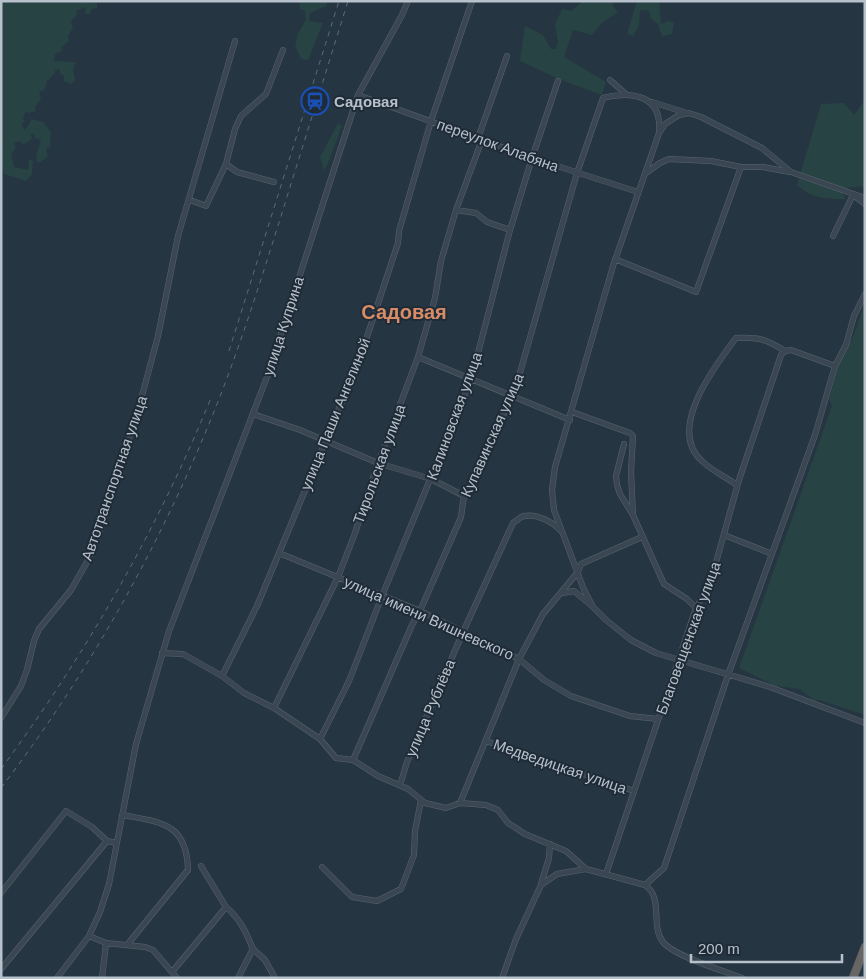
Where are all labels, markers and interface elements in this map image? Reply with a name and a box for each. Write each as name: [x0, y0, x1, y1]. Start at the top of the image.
station icon: Садовая: [300, 86, 330, 116]
place label: Садовая: [334, 93, 398, 110]
street label: переулок Алабяна: [435, 115, 562, 175]
street label: улица Куприна: [259, 274, 307, 378]
district label: Садовая: [361, 301, 447, 323]
street label: улица Паши Ангелиной: [297, 335, 373, 493]
street label: Калиновская улица: [423, 349, 485, 482]
street label: Купавинская улица: [457, 370, 527, 499]
street label: Автотранспортная улица: [78, 393, 150, 563]
street label: Тирольская улица: [349, 401, 409, 526]
street label: Благовещенская улица: [652, 559, 724, 717]
street label: улица имени Вишневского: [341, 573, 517, 663]
street label: улица Рублёва: [402, 656, 458, 759]
street label: Медведицкая улица: [491, 735, 629, 797]
scale bar: [691, 932, 842, 964]
text: 200 m: [698, 940, 740, 957]

